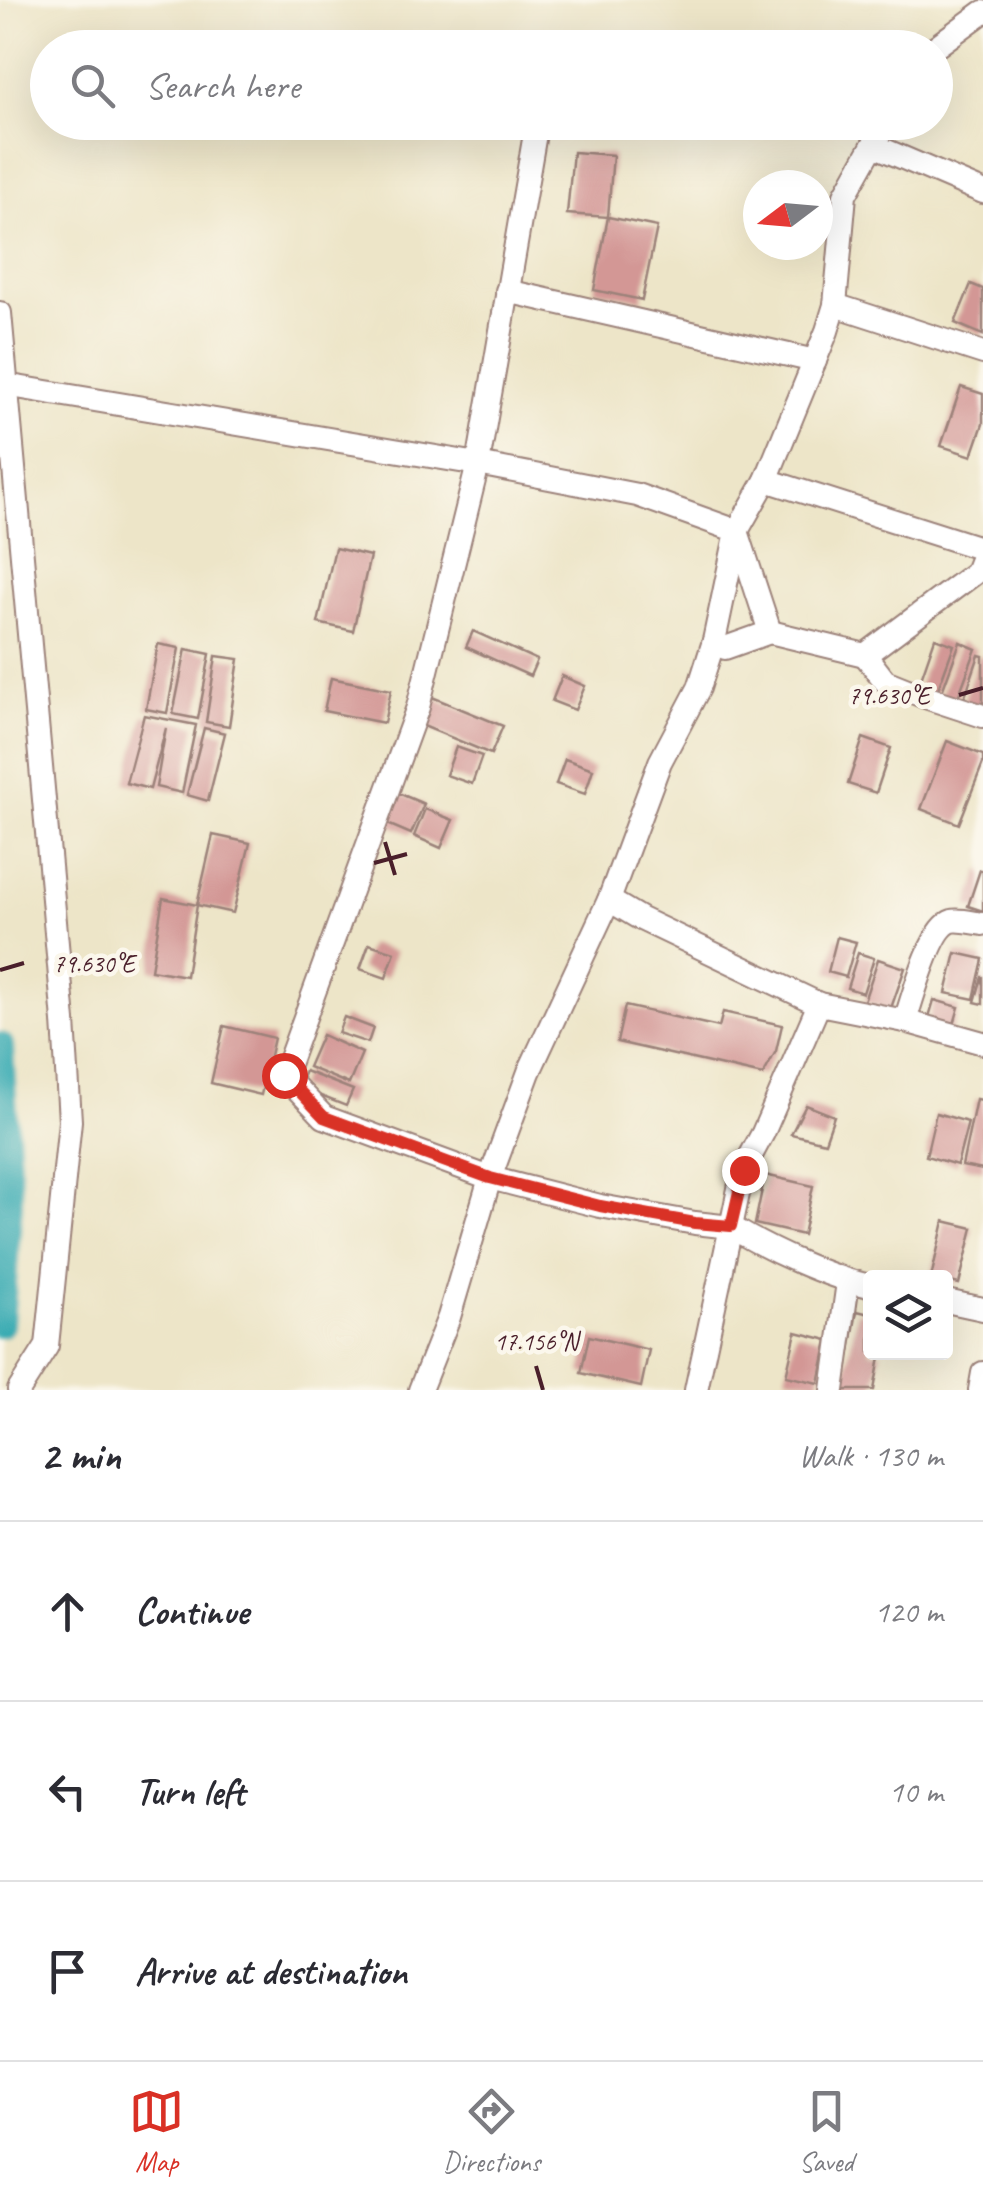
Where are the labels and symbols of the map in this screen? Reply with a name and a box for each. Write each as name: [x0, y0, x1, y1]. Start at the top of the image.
north arrow: [743, 170, 833, 260]
text: 79.630°E: [848, 680, 933, 712]
text: 79.630°E: [53, 948, 138, 980]
route start: [262, 1053, 308, 1099]
route end: [722, 1148, 768, 1194]
text: 17.156°N: [494, 1326, 582, 1358]

